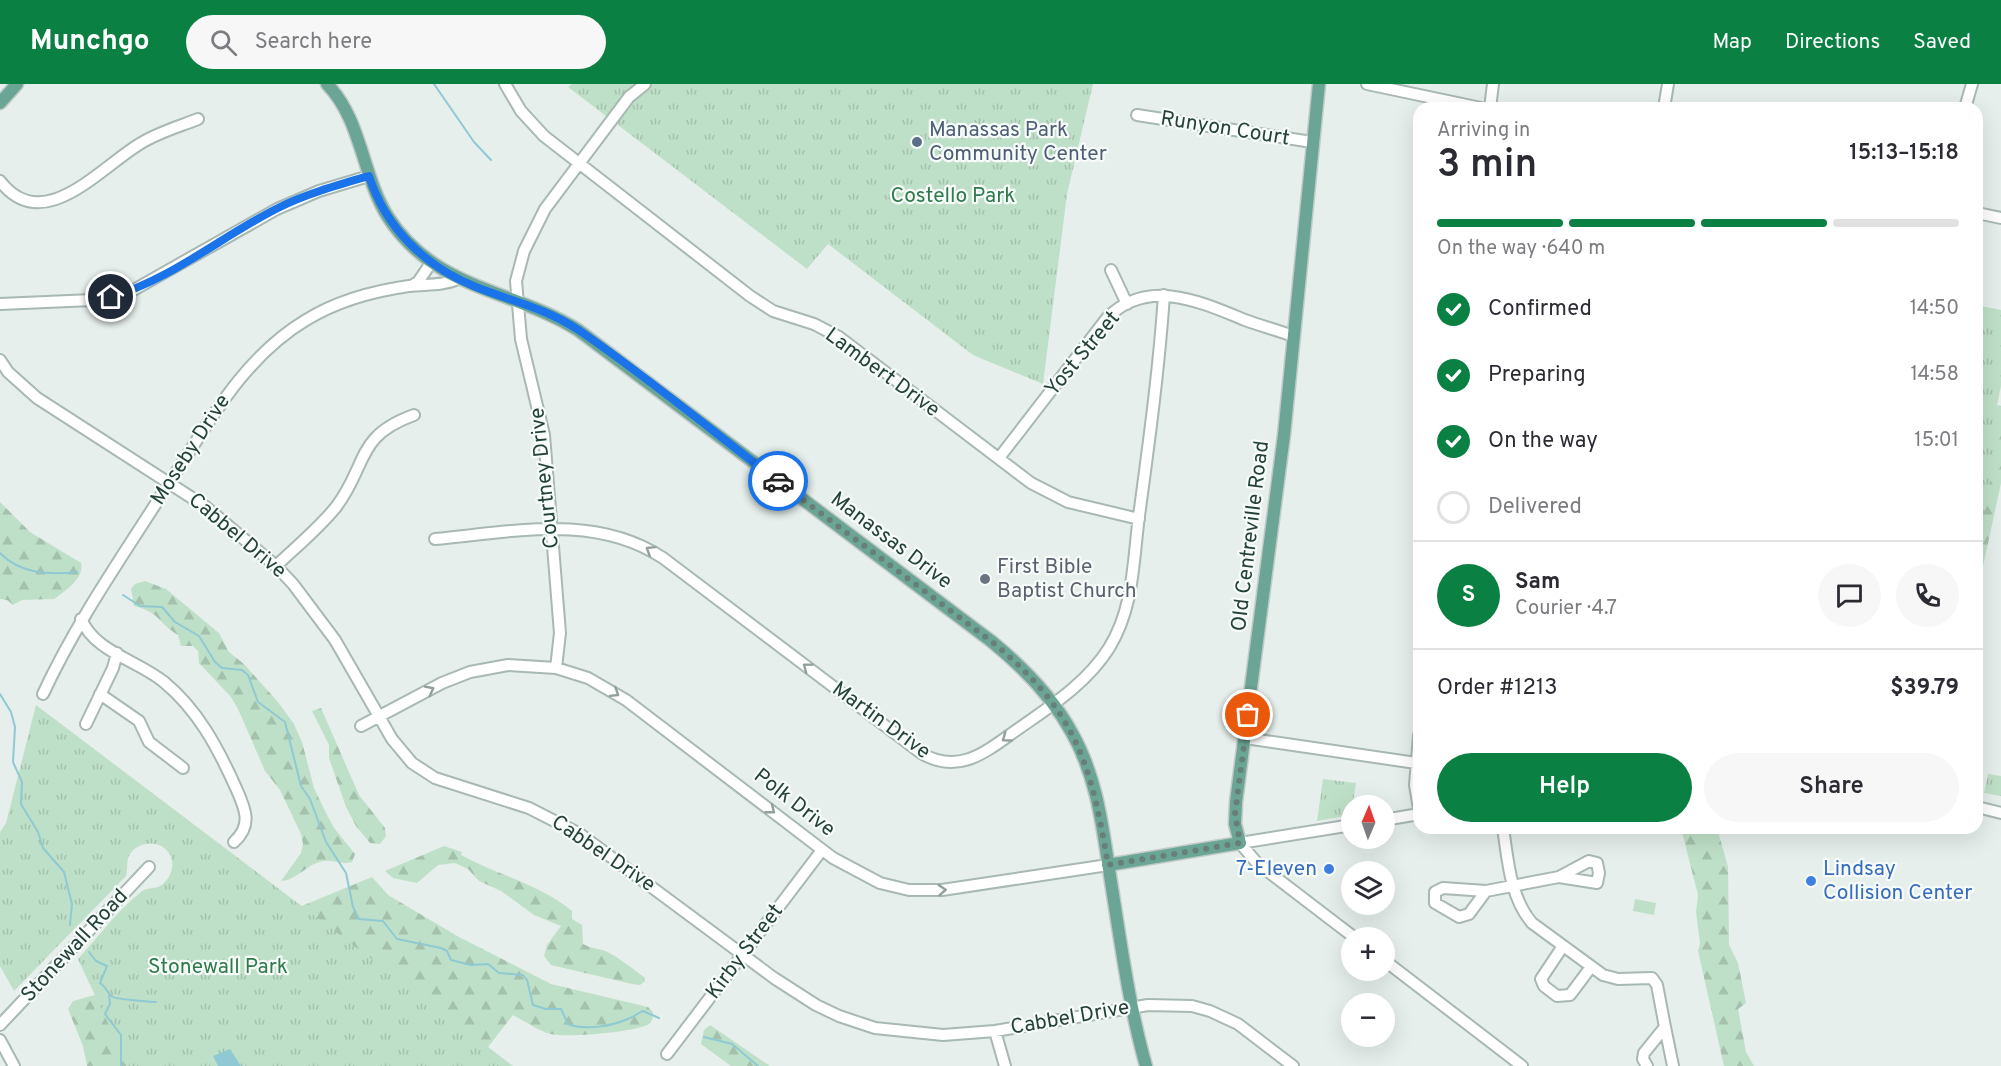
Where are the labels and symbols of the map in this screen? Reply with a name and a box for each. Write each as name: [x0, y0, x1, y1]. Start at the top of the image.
street label: Runyon Court: [1158, 105, 1292, 153]
place label: Manassas Park Community Center: [929, 117, 1107, 168]
marker: Manassas Park Community Center: [910, 135, 924, 149]
park label: Costello Park: [891, 183, 1015, 210]
pin: [85, 271, 136, 322]
street label: Yost Street: [1039, 306, 1127, 402]
street label: Lambert Drive: [819, 322, 945, 424]
street label: Moseby Drive: [145, 389, 237, 511]
street label: Courtney Drive: [524, 406, 566, 550]
street label: Old Centreville Road: [1226, 439, 1276, 633]
courier: [748, 451, 808, 511]
street label: Manassas Drive: [825, 486, 957, 596]
street label: Cabbel Drive: [182, 487, 292, 585]
one-way arrow: [646, 546, 656, 558]
place label: First Bible Baptist Church: [997, 554, 1137, 605]
marker: First Bible Baptist Church: [978, 572, 992, 586]
one-way arrow: [802, 663, 813, 674]
street label: Martin Drive: [826, 676, 936, 766]
one-way arrow: [424, 685, 435, 697]
one-way arrow: [609, 686, 619, 698]
pin: [1222, 689, 1273, 740]
one-way arrow: [1001, 731, 1012, 742]
street label: Polk Drive: [748, 763, 840, 843]
north arrow: [1341, 795, 1395, 849]
one-way arrow: [764, 803, 775, 814]
street label: Cabbel Drive: [546, 809, 660, 899]
place label: 7-Eleven: [1236, 856, 1317, 883]
place label: Lindsay Collision Center: [1823, 856, 1972, 907]
marker: 7-Eleven: [1322, 862, 1336, 876]
marker: Lindsay Collision Center: [1804, 874, 1818, 888]
street label: Stonewall Road: [16, 884, 134, 1008]
one-way arrow: [938, 884, 947, 897]
street label: Kirby Street: [700, 899, 790, 1005]
park label: Stonewall Park: [148, 954, 288, 981]
street label: Cabbel Drive: [1009, 994, 1131, 1042]

